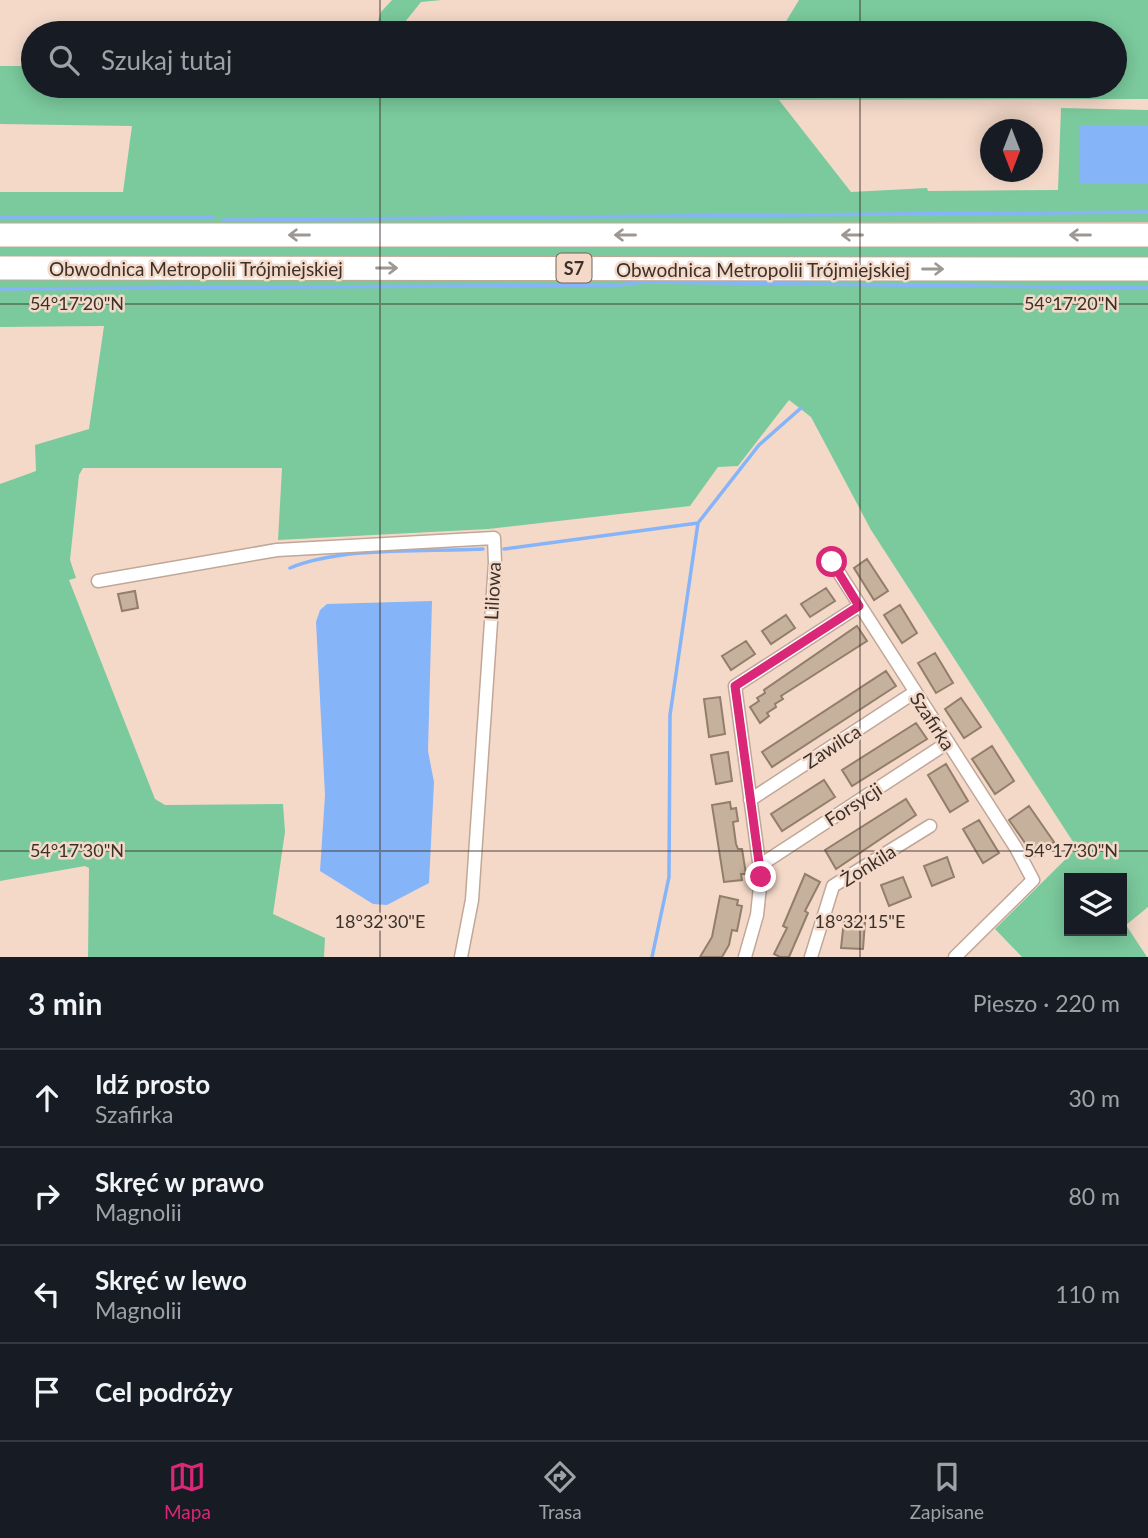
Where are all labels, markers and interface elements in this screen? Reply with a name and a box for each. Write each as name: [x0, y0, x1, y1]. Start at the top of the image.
search box: [21, 21, 1127, 98]
icon: search: [45, 41, 83, 79]
text: Szukaj tutaj: [101, 44, 232, 76]
north arrow: [980, 119, 1043, 182]
one-way arrow: [288, 228, 311, 242]
one-way arrow: [613, 228, 636, 242]
one-way arrow: [841, 228, 864, 242]
one-way arrow: [1069, 228, 1092, 242]
road number: S7: [556, 254, 592, 282]
street label: Obwodnica Metropolii Trójmiejskiej: [49, 257, 343, 280]
street label: Obwodnica Metropolii Trójmiejskiej: [616, 258, 910, 281]
one-way arrow: [375, 261, 398, 275]
one-way arrow: [921, 262, 944, 276]
text: 54°17'20"N: [30, 292, 124, 314]
text: 54°17'20"N: [1024, 292, 1118, 314]
route start: [816, 546, 847, 577]
street label: Liliowa: [479, 561, 505, 621]
street label: Szafirka: [906, 688, 960, 754]
street label: Zawilca: [799, 719, 865, 773]
street label: Forsycji: [820, 777, 886, 831]
text: 54°17'30"N: [30, 839, 124, 861]
street label: Żonkila: [836, 839, 900, 891]
text: 54°17'30"N: [1024, 839, 1118, 861]
route end: [745, 861, 776, 892]
map controls: [1064, 873, 1127, 936]
button: layers: [1064, 873, 1127, 936]
text: 18°32'30"E: [335, 910, 425, 932]
text: 18°32'15"E: [815, 910, 905, 932]
text: 3 min: [28, 985, 102, 1021]
text: Pieszo · 220 m: [973, 989, 1120, 1017]
text: Idź prosto: [95, 1068, 210, 1100]
icon: ahead: [28, 1079, 66, 1117]
text: 30 m: [1069, 1084, 1120, 1112]
text: Szafirka: [95, 1100, 173, 1128]
text: Skręć w prawo: [95, 1166, 264, 1198]
icon: right: [28, 1177, 66, 1215]
text: 80 m: [1069, 1182, 1120, 1210]
text: Magnolii: [95, 1198, 182, 1226]
text: Skręć w lewo: [95, 1264, 247, 1296]
icon: left: [28, 1275, 66, 1313]
text: 110 m: [1055, 1280, 1120, 1308]
text: Magnolii: [95, 1296, 182, 1324]
icon: arrive: [28, 1373, 66, 1411]
text: Cel podróży: [95, 1376, 233, 1408]
tab: Mapa: [164, 1458, 211, 1523]
tab: Trasa: [539, 1458, 582, 1523]
tab: Zapisane: [910, 1458, 984, 1523]

